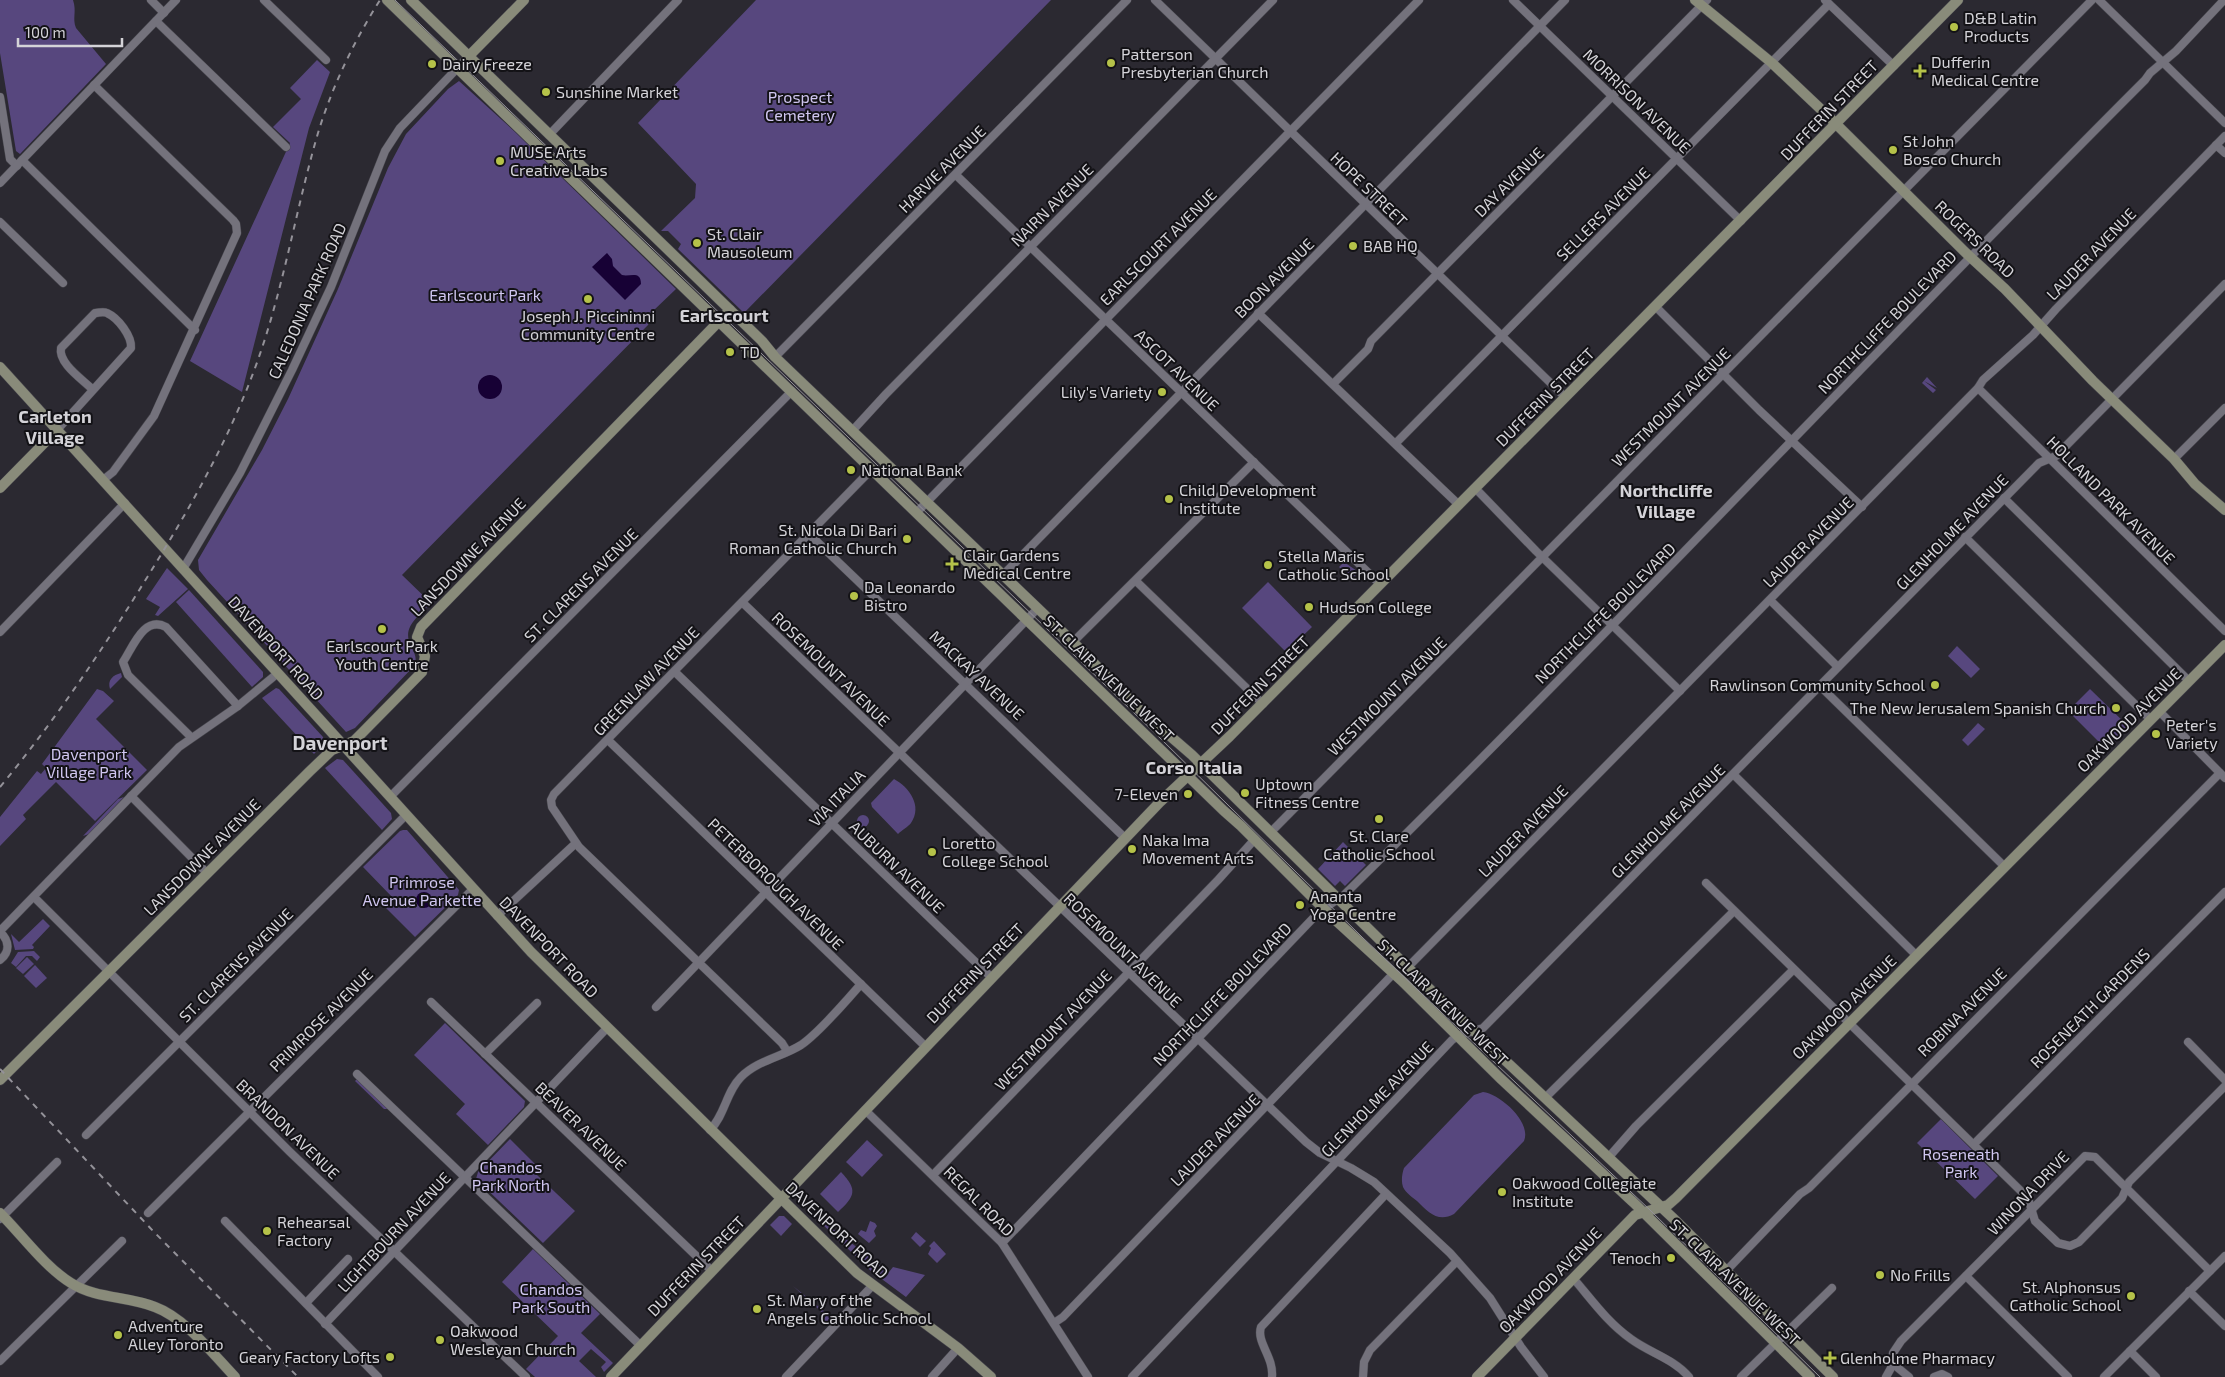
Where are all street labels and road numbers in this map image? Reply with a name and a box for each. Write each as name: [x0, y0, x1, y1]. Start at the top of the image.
street label: MORRISON AVENUE: [1580, 45, 1695, 157]
street label: DUFFERIN STREET: [1776, 56, 1881, 164]
street label: HARVIE AVENUE: [894, 121, 989, 216]
street label: DAY AVENUE: [1470, 143, 1547, 220]
street label: HOPE STREET: [1327, 148, 1411, 230]
street label: NAIRN AVENUE: [1006, 159, 1097, 250]
street label: SELLERS AVENUE: [1552, 163, 1653, 264]
street label: EARLSCOURT AVENUE: [1095, 184, 1220, 309]
street label: ROGERS ROAD: [1932, 196, 2019, 281]
street label: LAUDER AVENUE: [2042, 204, 2139, 304]
street label: CALEDONIA PARK ROAD: [264, 220, 350, 382]
street label: BOON AVENUE: [1230, 234, 1317, 321]
street label: NORTHCLIFFE BOULEVARD: [1813, 246, 1960, 397]
street label: ASCOT AVENUE: [1131, 325, 1223, 415]
street label: DUFFERIN STREET: [1491, 343, 1598, 450]
street label: WESTMOUNT AVENUE: [1607, 343, 1734, 470]
street label: HOLLAND PARK AVENUE: [2043, 432, 2179, 568]
street label: GLENHOLME AVENUE: [1892, 470, 2012, 593]
street label: LAUDER AVENUE: [1758, 492, 1857, 591]
street label: LANSDOWNE AVENUE: [406, 493, 529, 620]
street label: ST. CLARENS AVENUE: [520, 524, 642, 646]
street label: NORTHCLIFFE BOULEVARD: [1530, 538, 1679, 687]
street label: DAVENPORT ROAD: [225, 592, 328, 704]
street label: ROSEMOUNT AVENUE: [769, 608, 894, 730]
street label: ST. CLAIR AVENUE WEST: [1040, 610, 1179, 745]
street label: GREENLAW AVENUE: [589, 622, 703, 739]
street label: MACKAY AVENUE: [926, 626, 1029, 723]
street label: DUFFERIN STREET: [1206, 631, 1313, 738]
street label: WESTMOUNT AVENUE: [1323, 632, 1450, 759]
street label: OAKWOOD AVENUE: [2073, 664, 2185, 776]
street label: GLENHOLME AVENUE: [1607, 760, 1729, 882]
street label: VIA ITALIA: [805, 765, 868, 830]
street label: LAUDER AVENUE: [1474, 781, 1571, 881]
street label: LANSDOWNE AVENUE: [139, 794, 264, 919]
street label: PETERBOROUGH AVENUE: [705, 814, 848, 953]
street label: AUBURN AVENUE: [846, 817, 949, 917]
street label: ROSEMOUNT AVENUE: [1061, 889, 1186, 1011]
street label: DAVENPORT ROAD: [496, 892, 603, 1001]
street label: ST. CLARENS AVENUE: [175, 904, 297, 1026]
street label: NORTHCLIFFE BOULEVARD: [1148, 918, 1295, 1069]
street label: DUFFERIN STREET: [922, 919, 1027, 1027]
street label: ST. CLAIR AVENUE WEST: [1374, 934, 1513, 1069]
street label: ROSENEATH GARDENS: [2026, 944, 2153, 1071]
street label: OAKWOOD AVENUE: [1788, 951, 1900, 1063]
street label: ROBINA AVENUE: [1913, 963, 2010, 1060]
street label: PRIMROSE AVENUE: [265, 964, 376, 1075]
street label: WESTMOUNT AVENUE: [990, 965, 1115, 1094]
street label: GLENHOLME AVENUE: [1317, 1037, 1437, 1160]
street label: BRANDON AVENUE: [233, 1075, 344, 1183]
street label: BEAVER AVENUE: [532, 1077, 631, 1174]
street label: LAUDER AVENUE: [1166, 1090, 1263, 1190]
street label: WINONA DRIVE: [1983, 1147, 2072, 1239]
street label: REGAL ROAD: [940, 1162, 1018, 1240]
street label: LIGHTBOURN AVENUE: [333, 1168, 454, 1296]
street label: DAVENPORT ROAD: [782, 1177, 893, 1282]
street label: DUFFERIN STREET: [643, 1212, 748, 1320]
street label: ST. CLAIR AVENUE WEST: [1666, 1214, 1805, 1349]
street label: OAKWOOD AVENUE: [1494, 1223, 1605, 1336]

